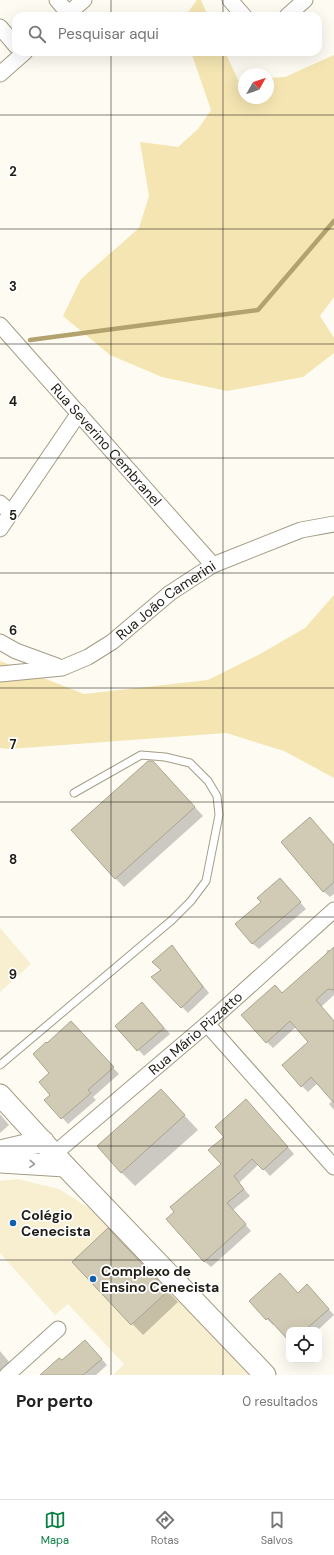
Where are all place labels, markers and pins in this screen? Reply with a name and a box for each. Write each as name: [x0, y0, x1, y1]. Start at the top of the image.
place label: Colégio Cenecista: [21, 1206, 91, 1240]
marker: Colégio Cenecista: [8, 1218, 18, 1228]
place label: Complexo de Ensino Cenecista: [101, 1262, 219, 1296]
marker: Complexo de Ensino Cenecista: [88, 1274, 98, 1284]

